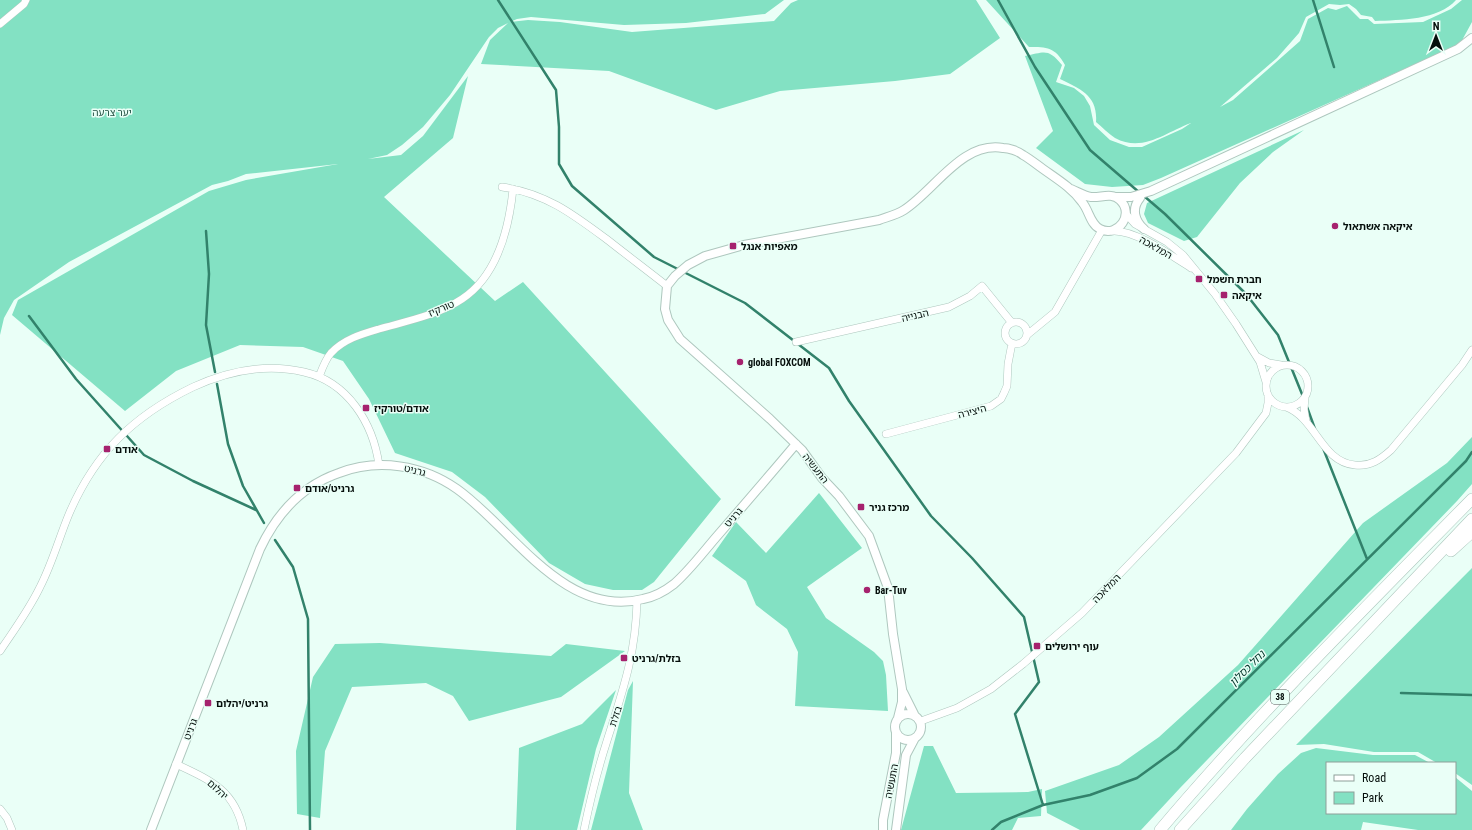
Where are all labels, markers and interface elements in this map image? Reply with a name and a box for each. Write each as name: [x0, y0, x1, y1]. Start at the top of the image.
north arrow: [1416, 16, 1456, 56]
text: N: [1433, 20, 1440, 33]
park label: יער צרעה: [92, 107, 132, 118]
marker: איקאה אשתאול: [1330, 221, 1340, 231]
place label: איקאה אשתאול: [1343, 221, 1413, 232]
street label: המלאכה: [1137, 234, 1174, 261]
marker: מאפיות אנגל: [728, 241, 738, 251]
place label: מאפיות אנגל: [741, 241, 797, 252]
marker: חברת חשמל: [1194, 274, 1204, 284]
place label: חברת חשמל: [1207, 274, 1262, 285]
marker: איקאה: [1219, 290, 1229, 300]
place label: איקאה: [1232, 290, 1262, 301]
street label: טורקיז: [427, 298, 456, 319]
street label: הבנייה: [900, 307, 930, 324]
marker: global FOXCOM: [735, 357, 745, 367]
place label: global FOXCOM: [748, 357, 811, 368]
street label: היצירה: [957, 402, 987, 421]
marker: אודם/טורקיז: [361, 403, 371, 413]
place label: אודם/טורקיז: [374, 403, 429, 414]
marker: אודם: [102, 444, 112, 454]
place label: אודם: [115, 444, 138, 455]
street label: התעשיה: [801, 451, 831, 485]
street label: גרניט: [403, 463, 427, 479]
marker: גרניט/אודם: [292, 483, 302, 493]
place label: גרניט/אודם: [305, 483, 354, 494]
marker: מרכז גניר: [856, 502, 866, 512]
place label: מרכז גניר: [869, 502, 909, 513]
street label: גרניט: [722, 505, 745, 529]
street label: המלאכה: [1090, 572, 1123, 605]
marker: Bar-Tuv: [862, 585, 872, 595]
place label: Bar-Tuv: [875, 585, 907, 596]
marker: עוף ירושלים: [1032, 641, 1042, 651]
place label: עוף ירושלים: [1045, 641, 1099, 652]
water label: נחל כסלון: [1227, 647, 1268, 689]
marker: בזלת/גרניט: [619, 653, 629, 663]
place label: בזלת/גרניט: [632, 653, 681, 664]
road number: 38: [1271, 690, 1289, 704]
marker: גרניט/יהלום: [203, 698, 213, 708]
place label: גרניט/יהלום: [216, 698, 268, 709]
street label: בזלת: [607, 704, 624, 728]
street label: גרניט: [181, 717, 200, 741]
legend: [1326, 762, 1456, 814]
street label: התעשיה: [883, 763, 900, 799]
text: Road: [1362, 771, 1386, 785]
street label: יהלום: [205, 777, 230, 802]
text: Park: [1362, 791, 1384, 805]

